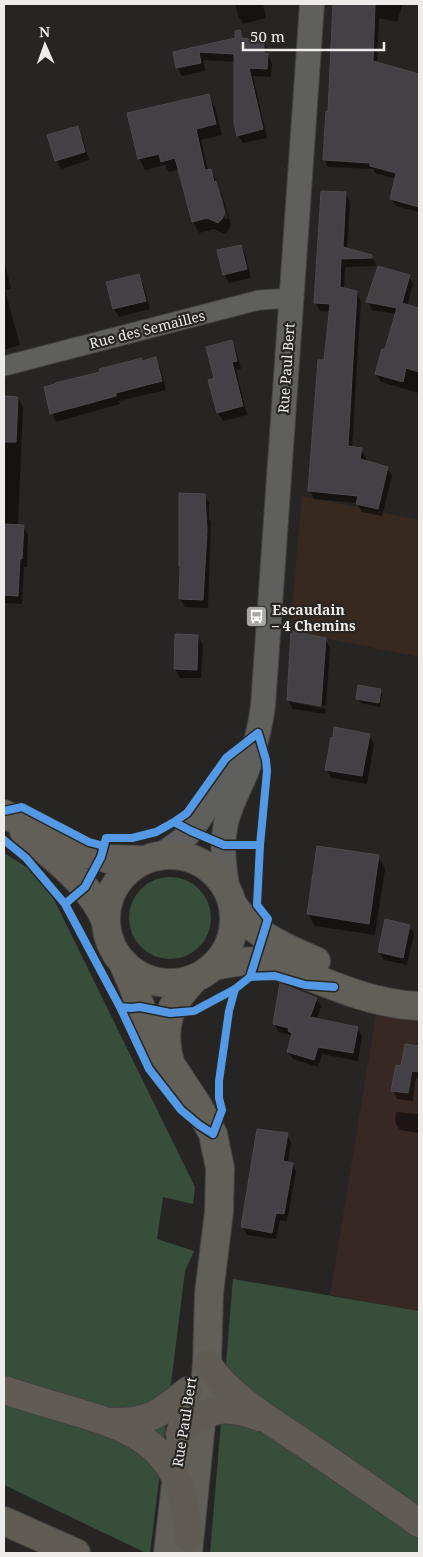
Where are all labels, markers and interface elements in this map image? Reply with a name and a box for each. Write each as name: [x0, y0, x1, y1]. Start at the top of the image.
north arrow: [20, 20, 70, 70]
scale bar: [243, 20, 384, 52]
text: N: [39, 22, 50, 41]
text: 50 m: [250, 26, 285, 46]
street label: Rue des Semailles: [87, 305, 207, 353]
street label: Rue Paul Bert: [273, 322, 299, 414]
place label: Escaudain – 4 Chemins: [271, 600, 356, 635]
bus stop icon: Escaudain – 4 Chemins: [244, 605, 268, 629]
street label: Rue Paul Bert: [168, 1376, 200, 1468]

